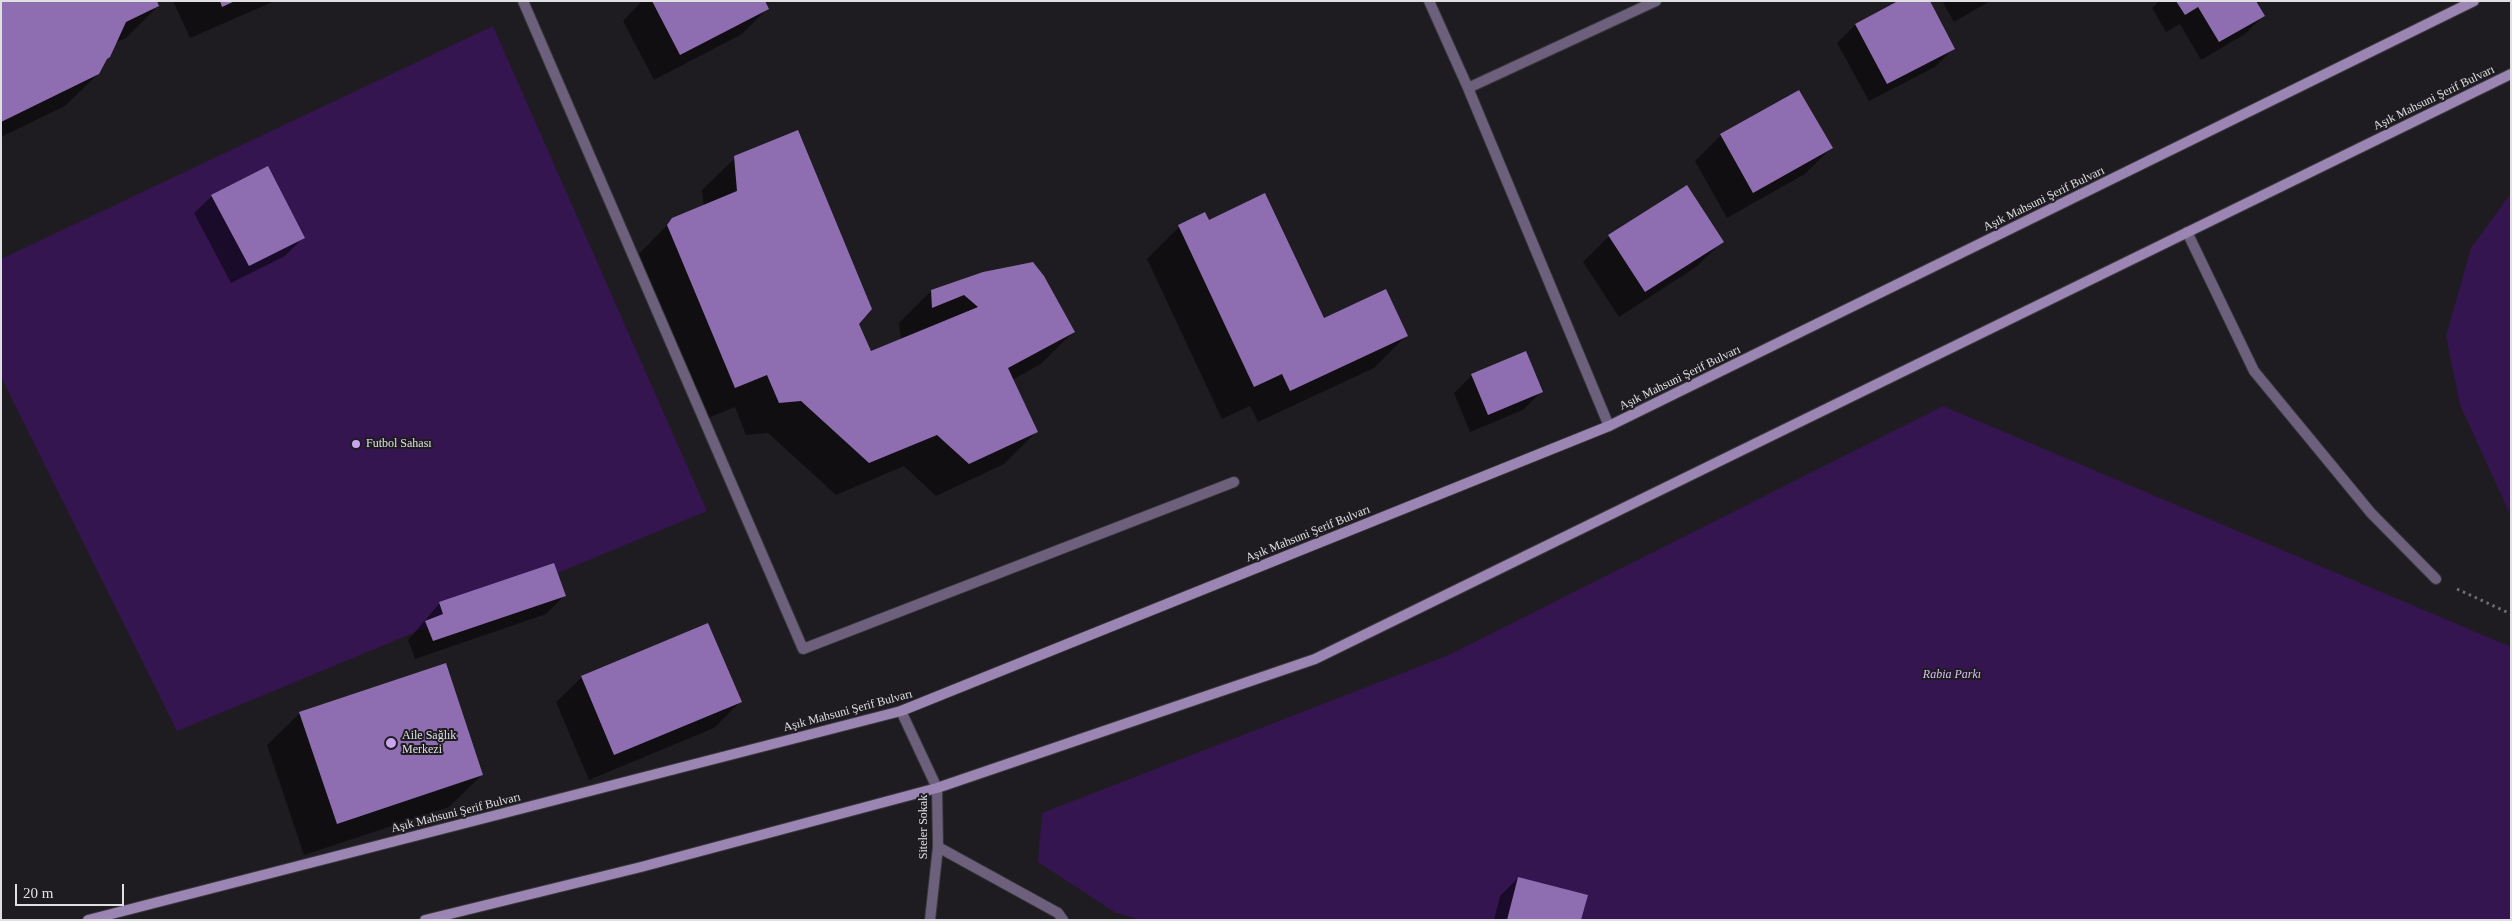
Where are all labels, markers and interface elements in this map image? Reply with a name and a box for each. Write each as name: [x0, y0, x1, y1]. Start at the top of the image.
street label: Aşık Mahsuni Şerif Bulvarı: [2371, 62, 2497, 134]
street label: Aşık Mahsuni Şerif Bulvarı: [1981, 163, 2107, 235]
street label: Aşık Mahsuni Şerif Bulvarı: [1617, 342, 1743, 414]
place label: Futbol Sahası: [366, 437, 432, 451]
marker: Futbol Sahası: [350, 438, 362, 450]
street label: Aşık Mahsuni Şerif Bulvarı: [1244, 502, 1372, 566]
park label: Rabia Parkı: [1923, 668, 1981, 682]
street label: Aşık Mahsuni Şerif Bulvarı: [782, 687, 914, 735]
place label: Aile Sağlık Merkezi: [402, 729, 456, 757]
marker: Aile Sağlık Merkezi: [384, 736, 398, 750]
street label: Aşık Mahsuni Şerif Bulvarı: [390, 790, 522, 836]
street label: Siteler Sokak: [917, 795, 931, 859]
scale bar: [18, 874, 126, 906]
text: 20 m: [23, 885, 53, 901]

